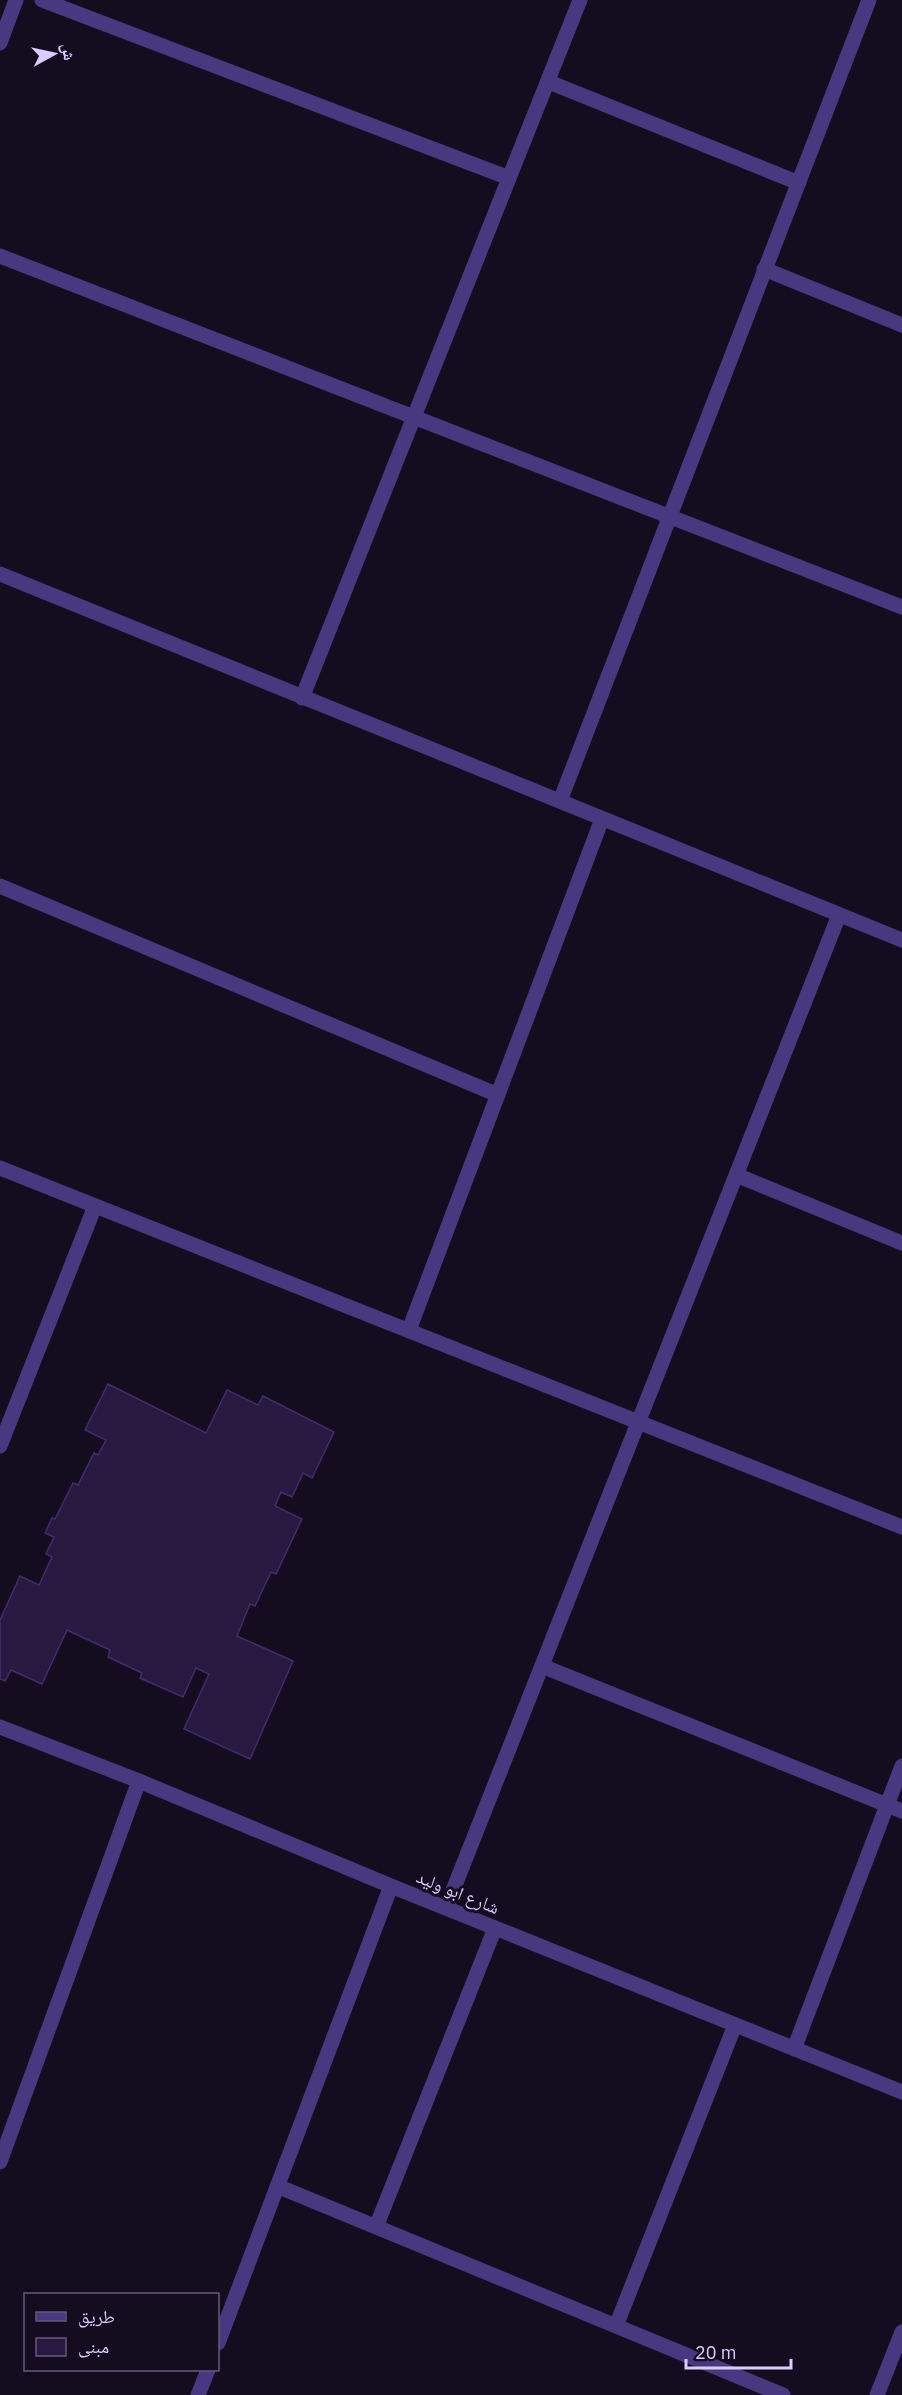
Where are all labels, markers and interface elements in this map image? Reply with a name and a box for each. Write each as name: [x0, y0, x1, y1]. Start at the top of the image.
north arrow: [24, 24, 84, 84]
text: ش: [58, 42, 80, 62]
street label: شارع ابو وليد: [413, 1865, 503, 1919]
legend: [24, 2293, 219, 2371]
text: طريق: [78, 2305, 115, 2328]
scale bar: [686, 2332, 791, 2370]
text: مبنى: [78, 2335, 109, 2358]
text: 20 m: [695, 2341, 737, 2364]

